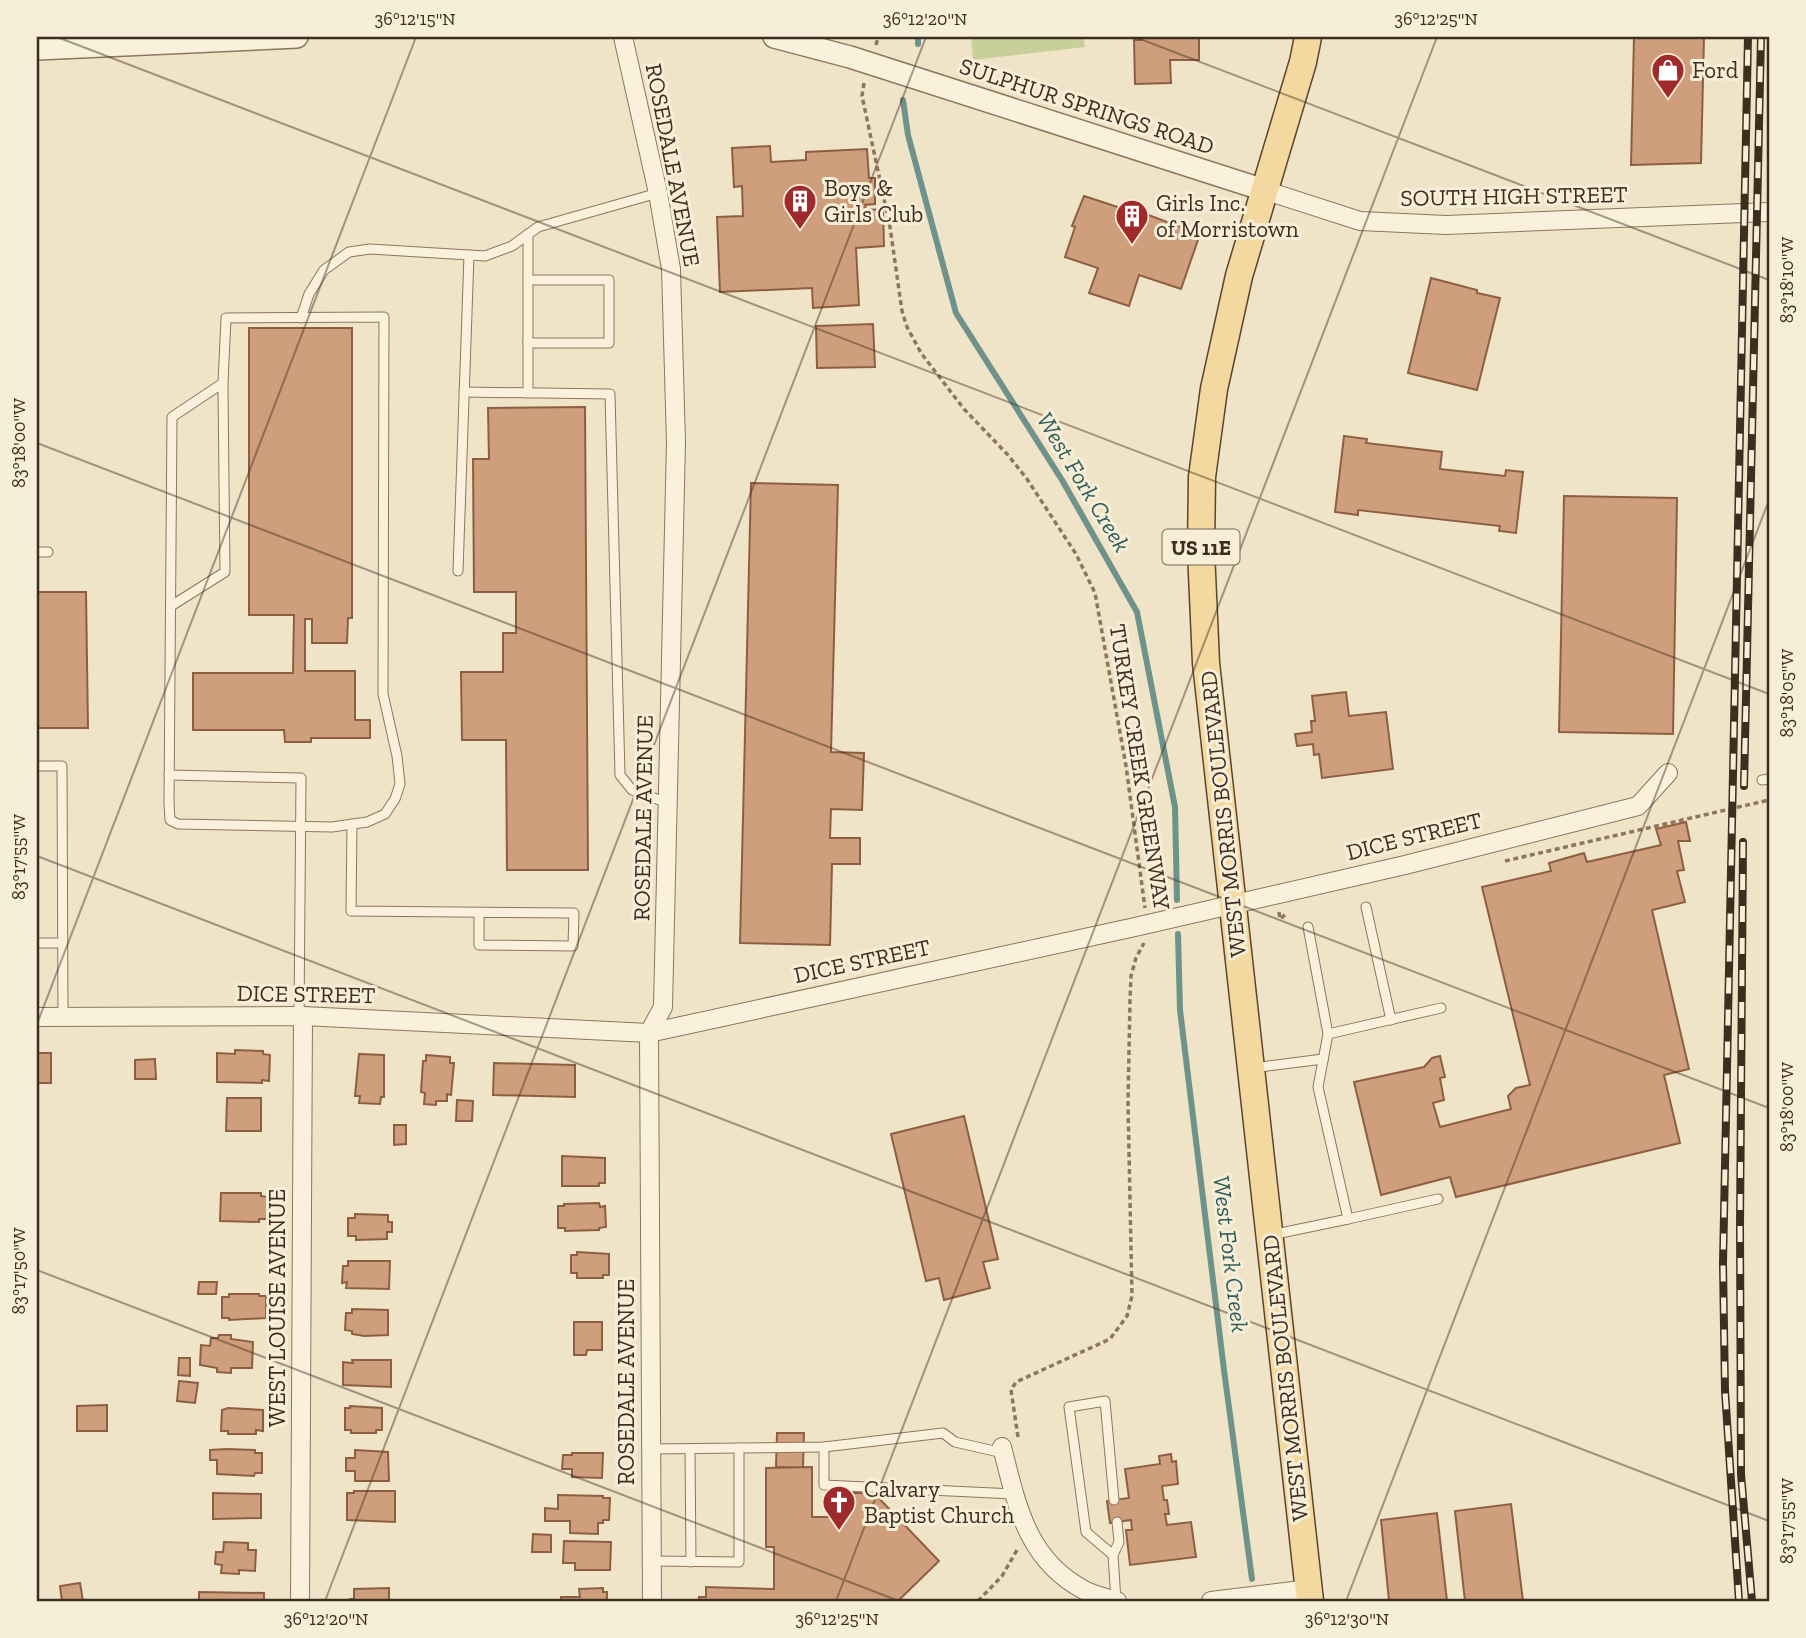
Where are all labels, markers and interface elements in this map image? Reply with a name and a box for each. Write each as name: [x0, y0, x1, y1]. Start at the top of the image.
text: 36°12'15"N: [374, 8, 456, 30]
text: 36°12'20"N: [883, 8, 967, 30]
text: 36°12'25"N: [1394, 8, 1478, 30]
shop icon: Ford: [1649, 51, 1687, 100]
street label: SULPHUR SPRINGS ROAD: [956, 52, 1218, 160]
place label: Ford: [1692, 56, 1739, 84]
street label: ROSEDALE AVENUE: [640, 61, 706, 269]
place label: Boys & Girls Club: [824, 174, 923, 228]
street label: SOUTH HIGH STREET: [1400, 180, 1628, 212]
building icon: Boys & Girls Club: [781, 182, 819, 231]
place label: Girls Inc. of Morristown: [1156, 189, 1299, 243]
building icon: Girls Inc. of Morristown: [1113, 197, 1151, 246]
text: 83°18'10"W: [1776, 237, 1798, 323]
text: 83°18'00"W: [8, 398, 30, 488]
water label: West Fork Creek: [1031, 407, 1137, 557]
road number: US 11E: [1162, 530, 1240, 564]
street label: TURKEY CREEK GREENWAY: [1104, 622, 1177, 913]
text: 83°18'05"W: [1776, 648, 1798, 737]
street label: WEST MORRIS BOULEVARD: [1194, 669, 1252, 959]
street label: ROSEDALE AVENUE: [627, 715, 659, 921]
street label: DICE STREET: [1343, 806, 1485, 866]
text: 83°17'55"W: [8, 814, 30, 900]
street label: DICE STREET: [791, 933, 933, 989]
street label: DICE STREET: [236, 979, 376, 1009]
text: 83°18'00"W: [1776, 1062, 1798, 1152]
water label: West Fork Creek: [1207, 1174, 1255, 1334]
street label: WEST LOUISE AVENUE: [263, 1189, 291, 1427]
text: 83°17'50"W: [8, 1227, 30, 1315]
street label: WEST MORRIS BOULEVARD: [1256, 1233, 1314, 1523]
street label: ROSEDALE AVENUE: [612, 1279, 640, 1485]
place label: Calvary Baptist Church: [864, 1475, 1014, 1529]
text: 83°17'55"W: [1776, 1478, 1798, 1564]
church icon: Calvary Baptist Church: [820, 1483, 858, 1532]
text: 36°12'20"N: [284, 1608, 368, 1630]
text: 36°12'25"N: [795, 1608, 879, 1630]
text: 36°12'30"N: [1305, 1608, 1389, 1630]

